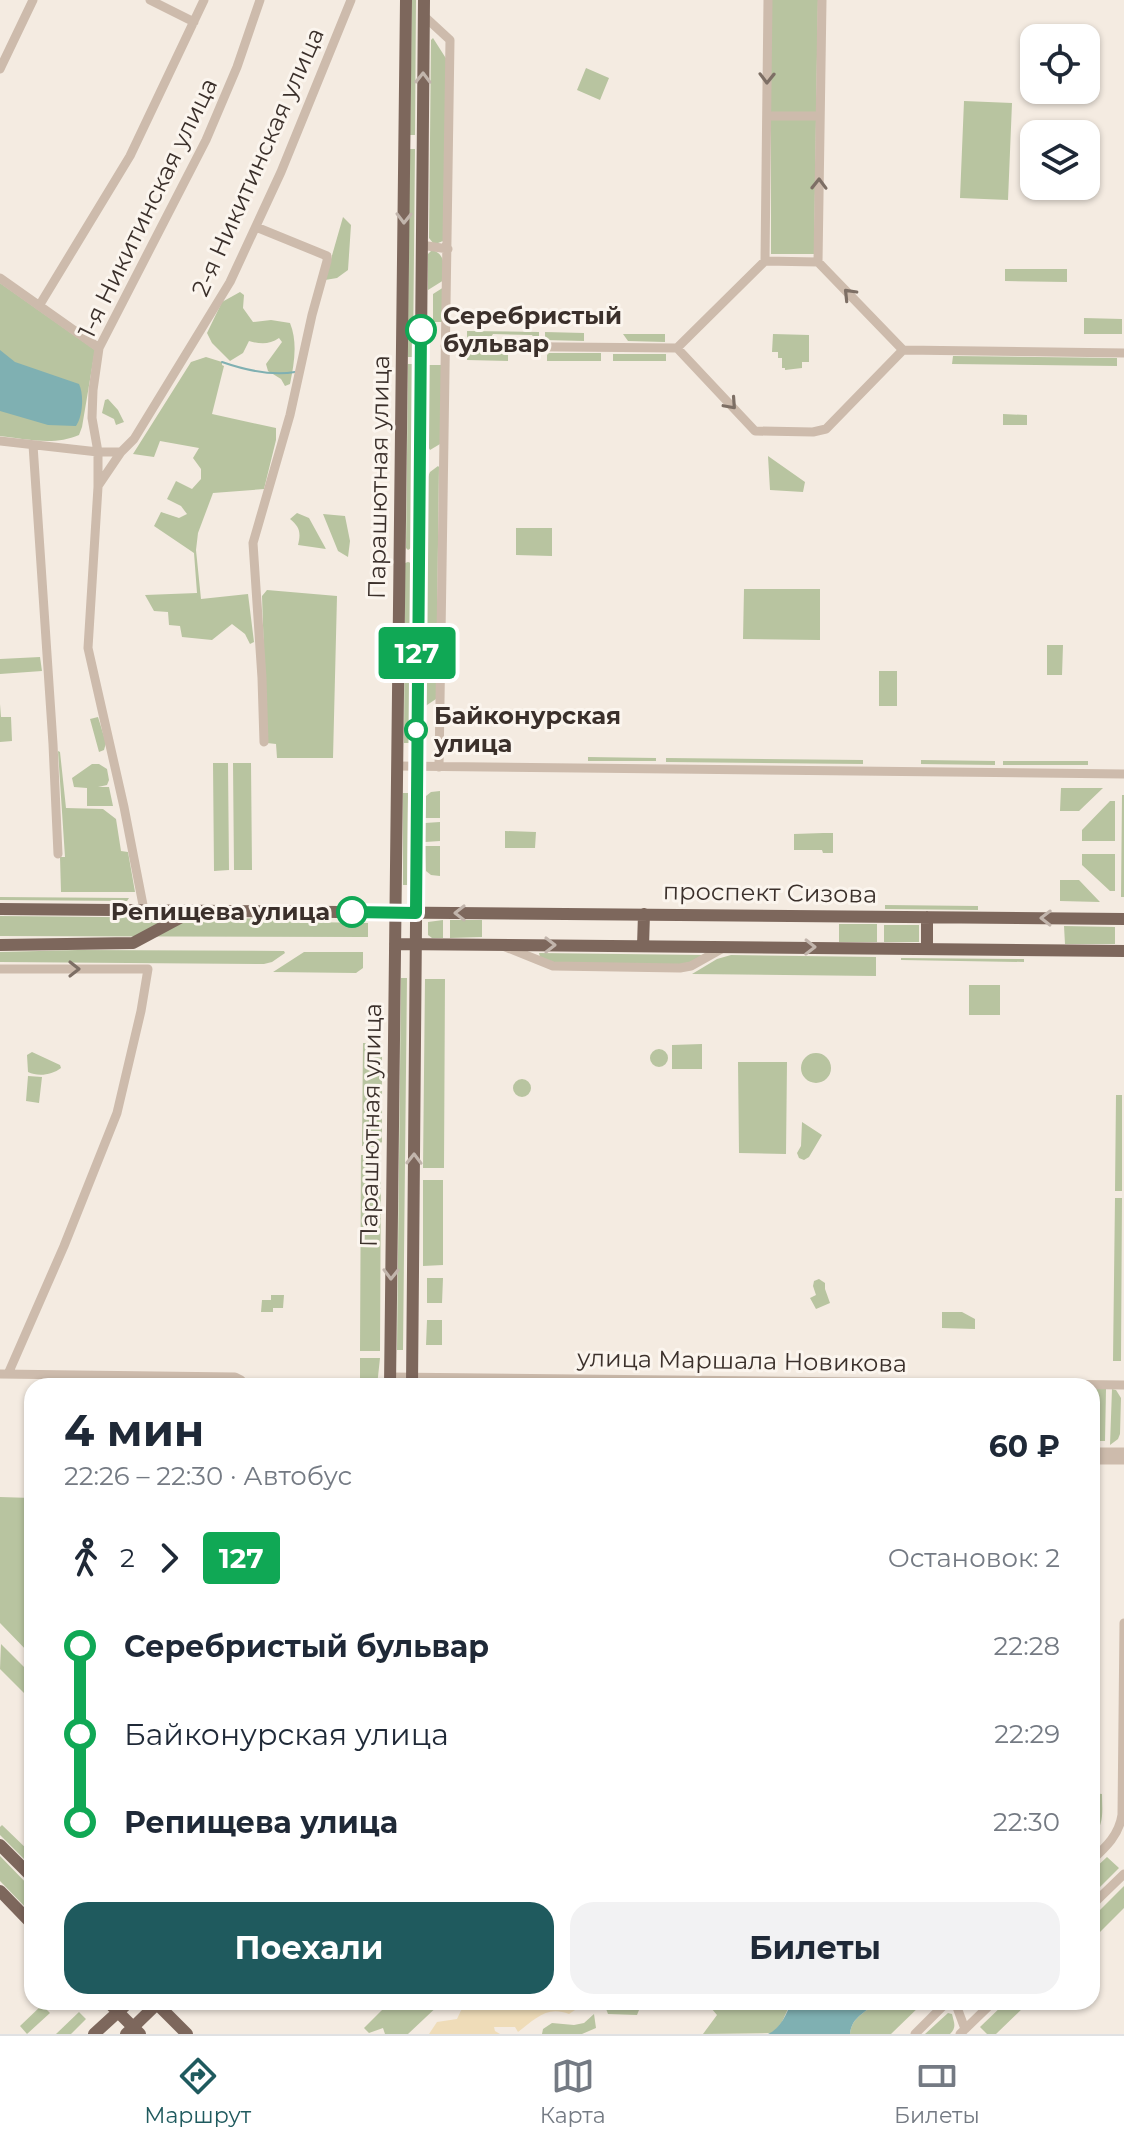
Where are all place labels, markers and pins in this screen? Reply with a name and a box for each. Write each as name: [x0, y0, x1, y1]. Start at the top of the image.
place label: Серебристый бульвар: [443, 301, 622, 358]
marker: Серебристый бульвар: [406, 315, 436, 345]
place label: Байконурская улица: [433, 701, 621, 758]
marker: Байконурская улица: [405, 719, 427, 741]
place label: Репищева улица: [111, 897, 330, 926]
marker: Репищева улица: [337, 897, 367, 927]

